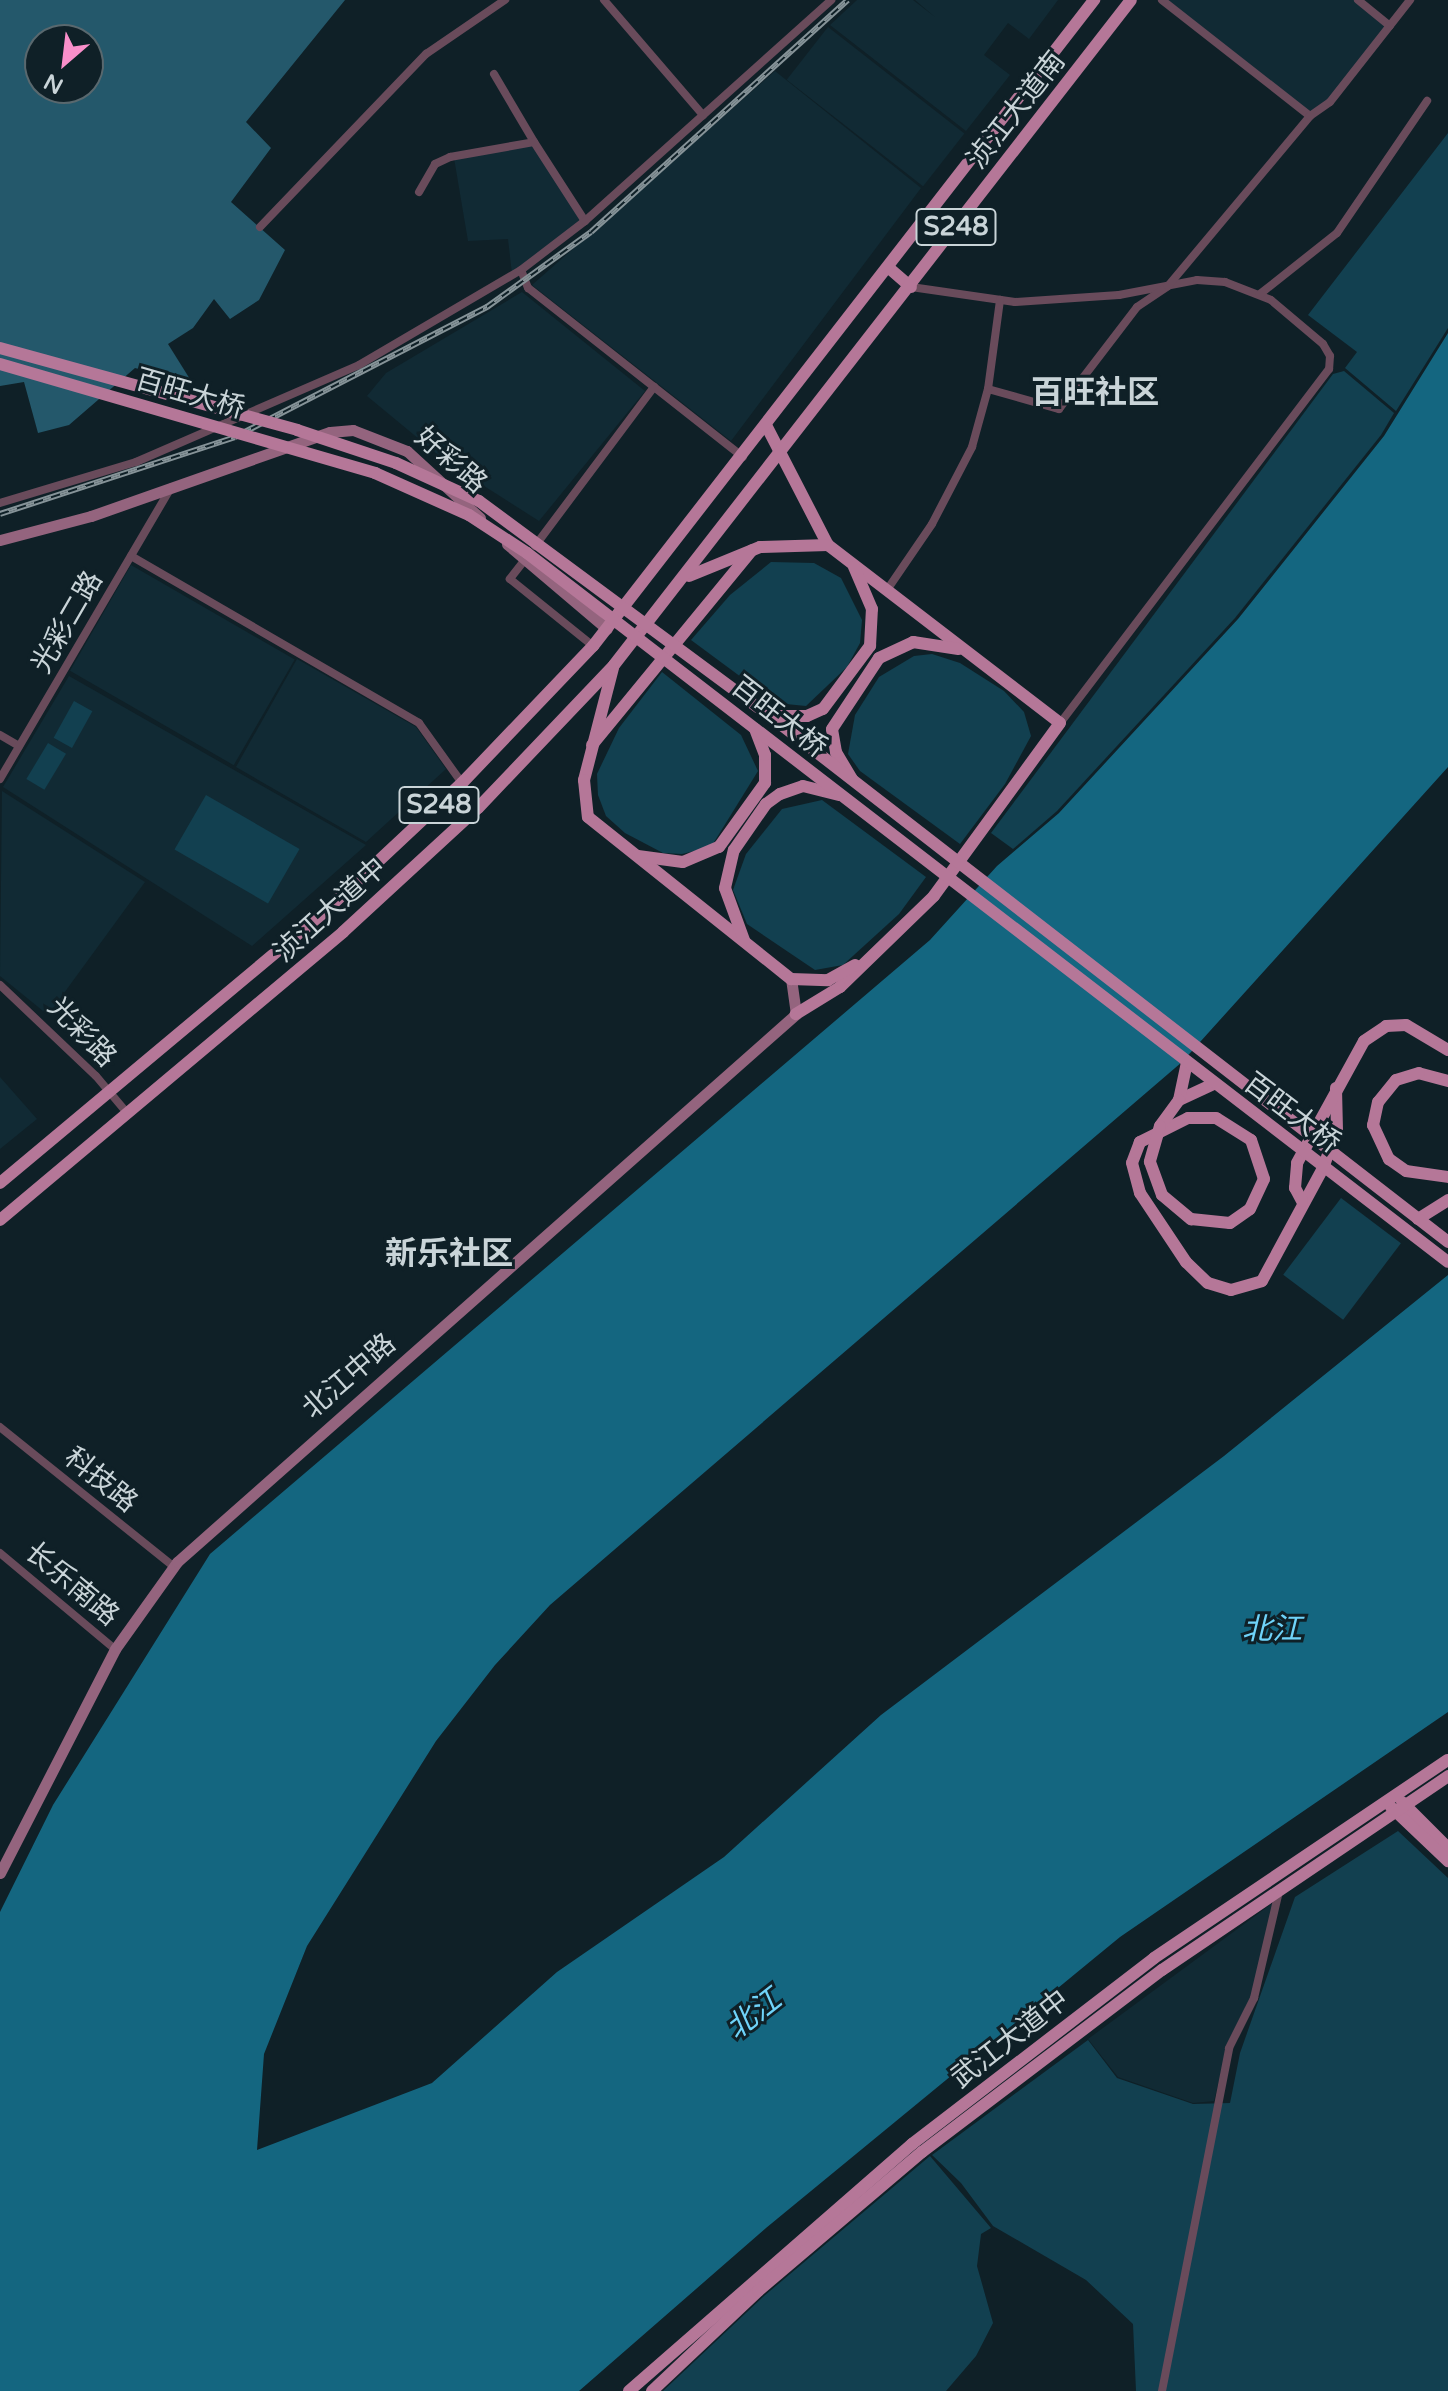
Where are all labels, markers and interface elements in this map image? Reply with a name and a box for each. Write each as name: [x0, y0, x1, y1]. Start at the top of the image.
north arrow: [24, 24, 104, 104]
street label: 浈江大道南: [960, 44, 1072, 176]
text: N: [40, 68, 68, 99]
road number: S248: [914, 205, 998, 249]
street label: 百旺大桥: [132, 362, 248, 426]
district label: 百旺社区: [1031, 374, 1159, 412]
street label: 好彩路: [408, 420, 494, 500]
street label: 光彩二路: [24, 565, 110, 679]
street label: 百旺大桥: [725, 669, 833, 765]
road number: S248: [397, 783, 481, 827]
street label: 浈江大道中: [267, 851, 393, 969]
street label: 光彩路: [41, 990, 123, 1074]
street label: 百旺大桥: [1237, 1066, 1347, 1160]
district label: 新乐社区: [385, 1235, 513, 1273]
street label: 北江中路: [296, 1327, 402, 1425]
street label: 科技路: [58, 1441, 144, 1519]
street label: 长乐南路: [18, 1535, 126, 1633]
water label: 北江: [1242, 1612, 1302, 1648]
water label: 北江: [719, 1982, 789, 2048]
street label: 武江大道中: [944, 1983, 1076, 2095]

